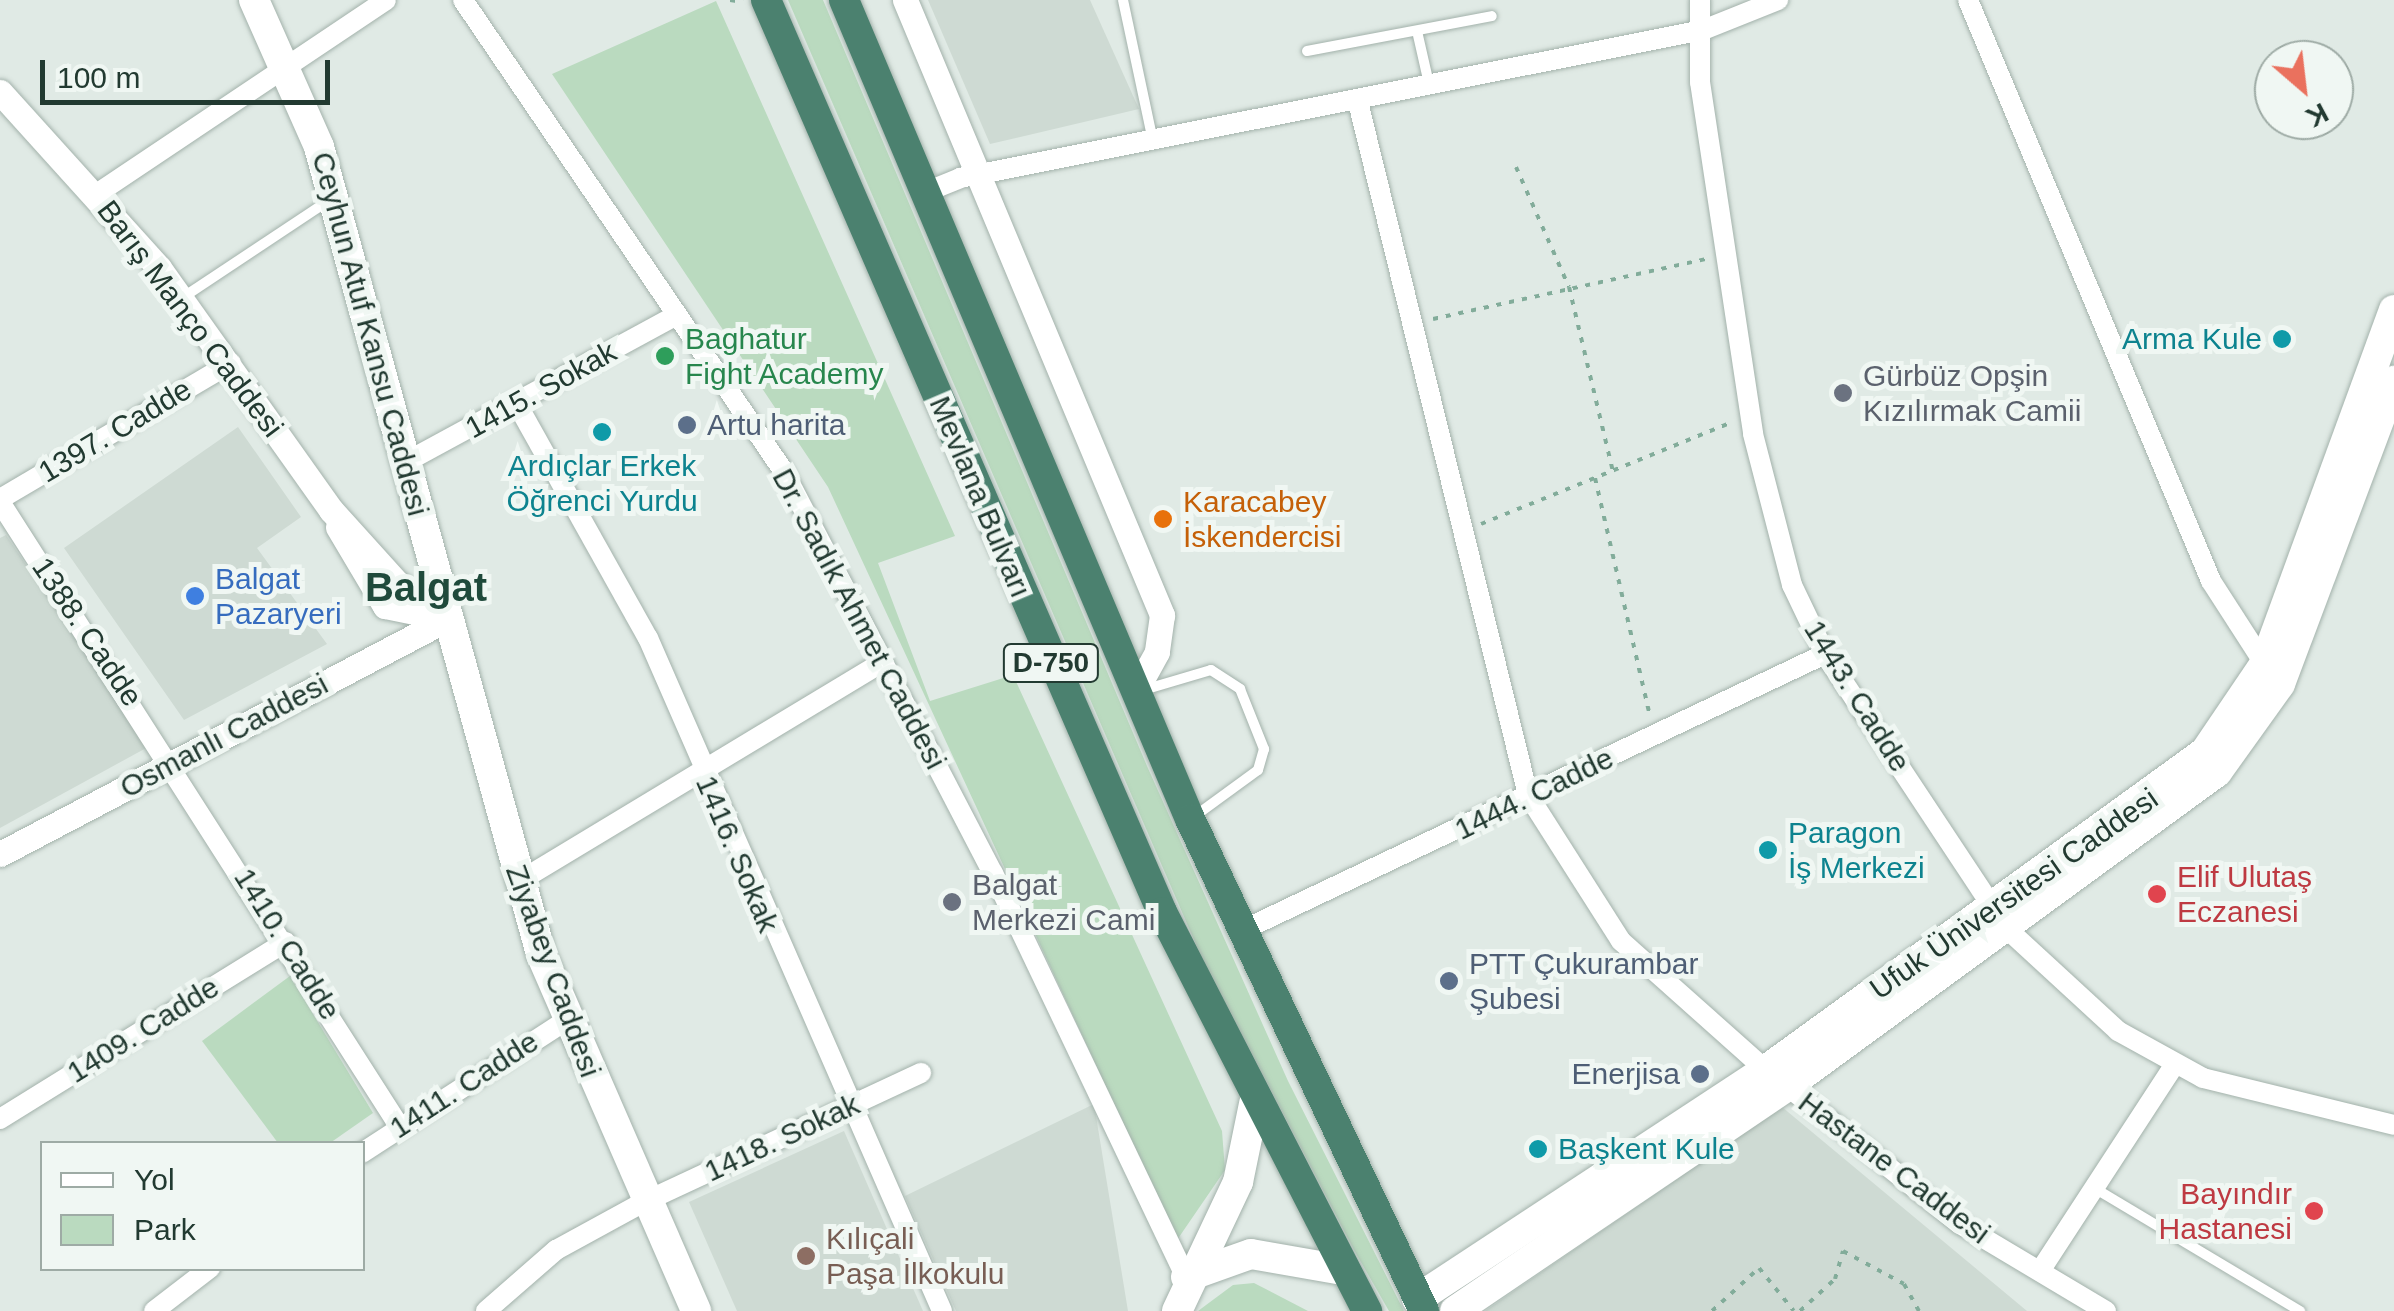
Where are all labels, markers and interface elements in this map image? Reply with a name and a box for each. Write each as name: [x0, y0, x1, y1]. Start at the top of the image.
scale bar: [45, 40, 335, 102]
north arrow: [2254, 40, 2354, 140]
text: 100 m: [57, 61, 140, 94]
text: K: [2301, 97, 2334, 134]
street label: Ceyhun Atuf Kansu Caddesi: [304, 147, 436, 521]
street label: Barış Manço Caddesi: [89, 194, 291, 444]
place label: Baghatur Fight Academy: [685, 321, 885, 392]
place label: Arma Kule: [2122, 321, 2262, 357]
marker: Arma Kule: [2271, 328, 2293, 350]
street label: 1415. Sokak: [459, 334, 623, 446]
marker: Baghatur Fight Academy: [654, 345, 676, 367]
place label: Gürbüz Opşin Kızılırmak Camii: [1863, 358, 2081, 428]
street label: 1397. Cadde: [32, 371, 198, 491]
marker: Gürbüz Opşin Kızılırmak Camii: [1832, 382, 1854, 404]
street label: Mevlana Bulvarı: [921, 391, 1039, 603]
place label: Artu harita: [707, 407, 845, 443]
marker: Artu harita: [676, 414, 698, 436]
marker: Ardıçlar Erkek Öğrenci Yurdu: [591, 421, 613, 443]
place label: Ardıçlar Erkek Öğrenci Yurdu: [506, 448, 698, 518]
street label: Dr. Sadık Ahmet Caddesi: [764, 462, 954, 776]
place label: Karacabey İskendercisi: [1183, 484, 1341, 554]
marker: Karacabey İskendercisi: [1152, 508, 1174, 530]
street label: 1388. Cadde: [24, 551, 150, 713]
place label: Balgat Pazaryeri: [215, 561, 342, 632]
district label: Balgat: [365, 563, 487, 611]
marker: Balgat Pazaryeri: [184, 585, 206, 607]
street label: 1443. Cadde: [1796, 614, 1918, 778]
road number: D-750: [1001, 640, 1101, 686]
street label: Osmanlı Caddesi: [114, 666, 334, 806]
street label: 1444. Cadde: [1449, 740, 1619, 848]
street label: 1416. Sokak: [688, 770, 786, 938]
street label: Ufuk Üniversitesi Caddesi: [1863, 781, 2165, 1007]
place label: Paragon İş Merkezi: [1788, 815, 1925, 886]
marker: Paragon İş Merkezi: [1757, 839, 1779, 861]
place label: Elif Ulutaş Eczanesi: [2177, 859, 2312, 930]
street label: Ziyabey Caddesi: [498, 860, 608, 1082]
street label: 1410. Cadde: [226, 862, 348, 1026]
place label: Balgat Merkezi Cami: [972, 867, 1155, 938]
marker: Elif Ulutaş Eczanesi: [2146, 883, 2168, 905]
marker: Balgat Merkezi Cami: [941, 891, 963, 913]
place label: PTT Çukurambar Şubesi: [1469, 946, 1699, 1016]
street label: 1409. Cadde: [61, 969, 225, 1091]
marker: PTT Çukurambar Şubesi: [1438, 970, 1460, 992]
street label: 1411. Cadde: [383, 1024, 545, 1146]
place label: Enerjisa: [1572, 1056, 1680, 1092]
marker: Enerjisa: [1689, 1063, 1711, 1085]
street label: Hastane Caddesi: [1791, 1084, 1997, 1252]
street label: 1418. Sokak: [699, 1086, 865, 1190]
place label: Başkent Kule: [1558, 1131, 1735, 1167]
marker: Başkent Kule: [1527, 1138, 1549, 1160]
legend: [40, 1141, 365, 1271]
text: Yol: [134, 1163, 175, 1196]
place label: Bayındır Hastanesi: [2159, 1176, 2292, 1246]
marker: Bayındır Hastanesi: [2301, 1198, 2327, 1224]
text: Park: [134, 1213, 196, 1246]
place label: Kılıçali Paşa İlkokulu: [826, 1221, 1004, 1292]
marker: Kılıçali Paşa İlkokulu: [795, 1245, 817, 1267]

